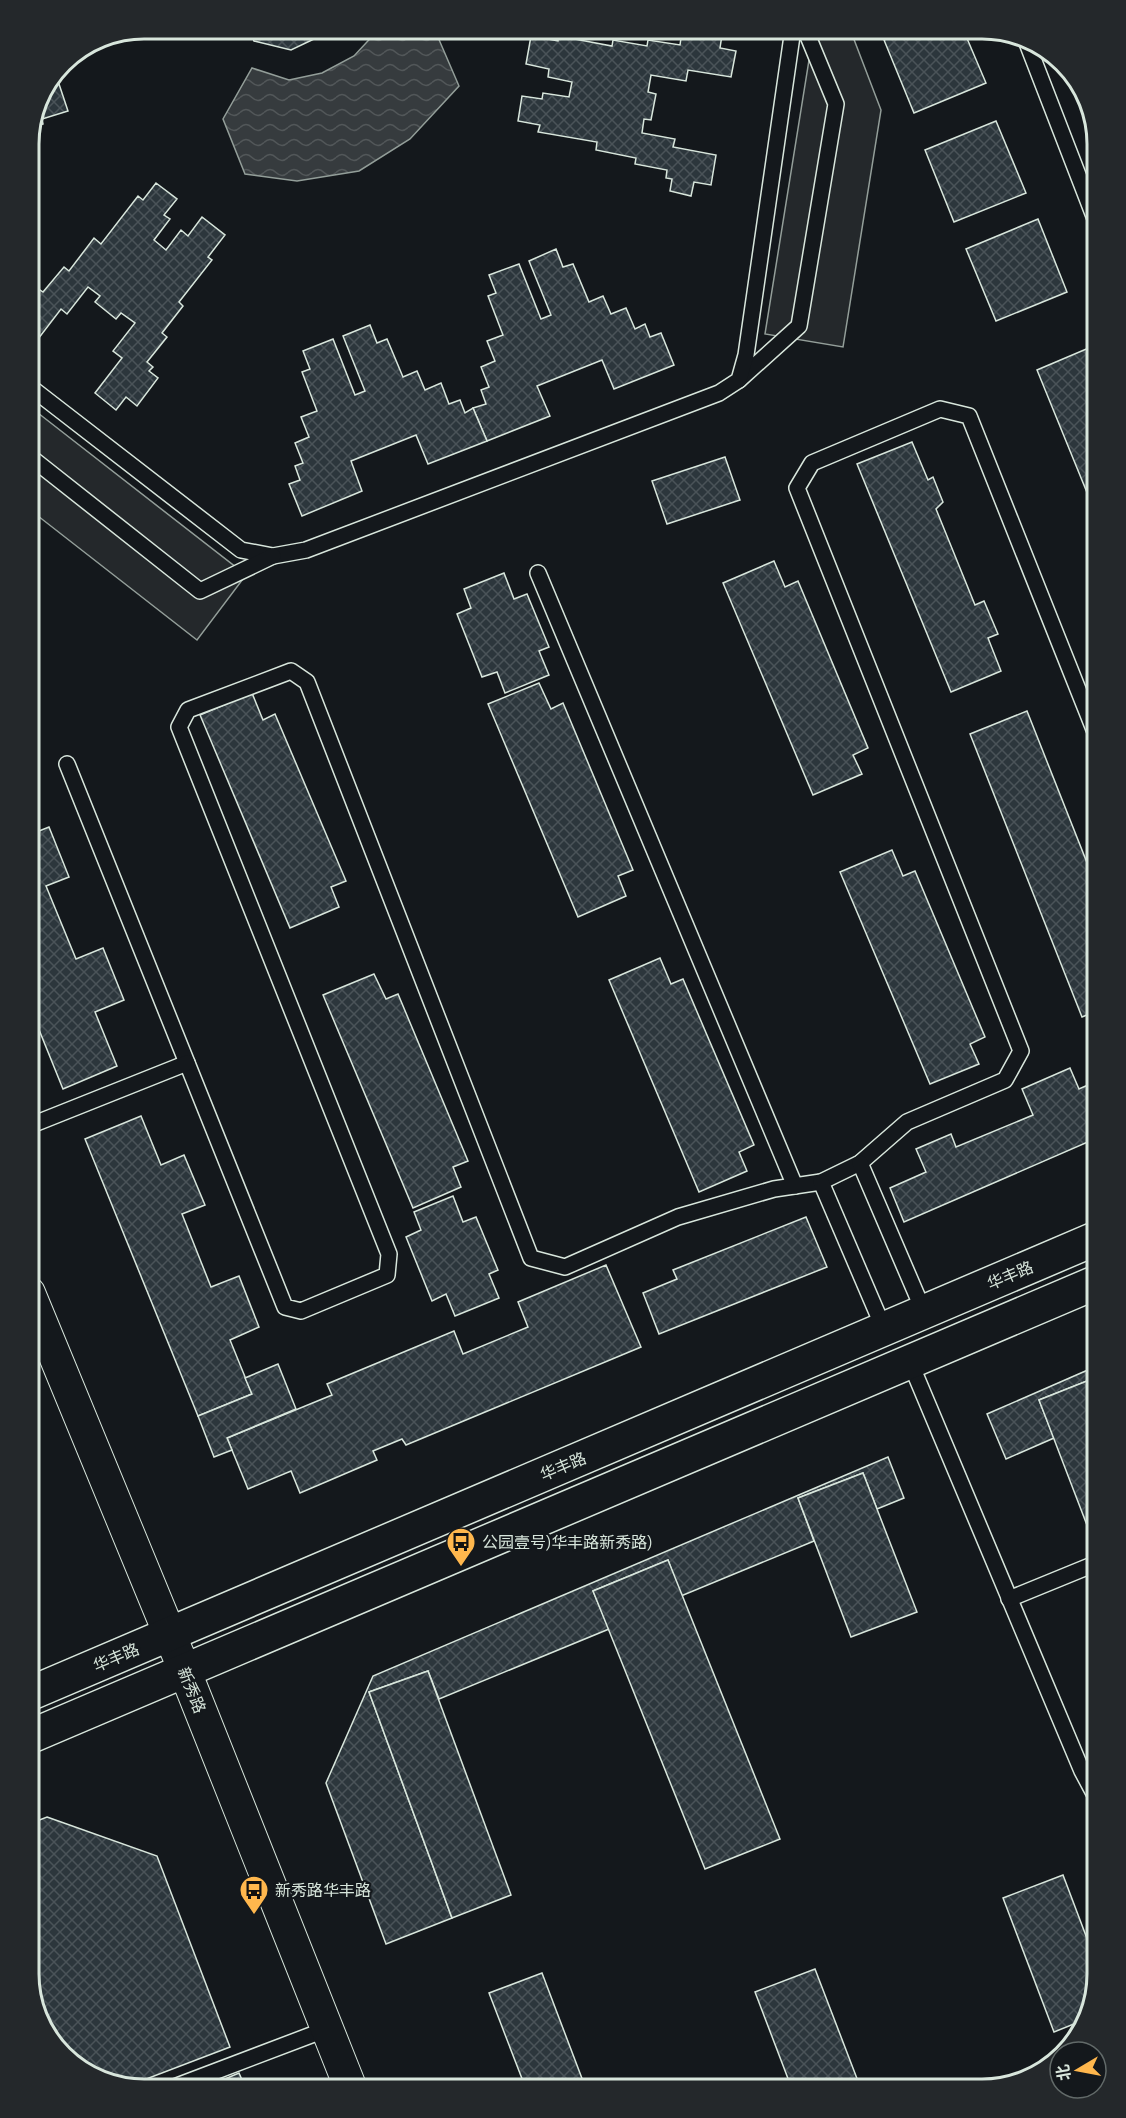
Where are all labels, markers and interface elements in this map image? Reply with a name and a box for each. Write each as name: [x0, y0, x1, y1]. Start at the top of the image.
street label: 华丰路: [984, 1256, 1036, 1294]
street label: 华丰路: [537, 1447, 589, 1485]
bus stop icon: 公园壹号)华丰路新秀路): [445, 1526, 477, 1568]
place label: 公园壹号)华丰路新秀路): [482, 1532, 653, 1552]
street label: 华丰路: [90, 1638, 142, 1676]
street label: 新秀路: [174, 1664, 210, 1716]
bus stop icon: 新秀路华丰路: [238, 1874, 270, 1916]
place label: 新秀路华丰路: [275, 1880, 371, 1900]
north arrow: [1048, 2040, 1108, 2100]
text: 北: [1052, 2063, 1074, 2082]

